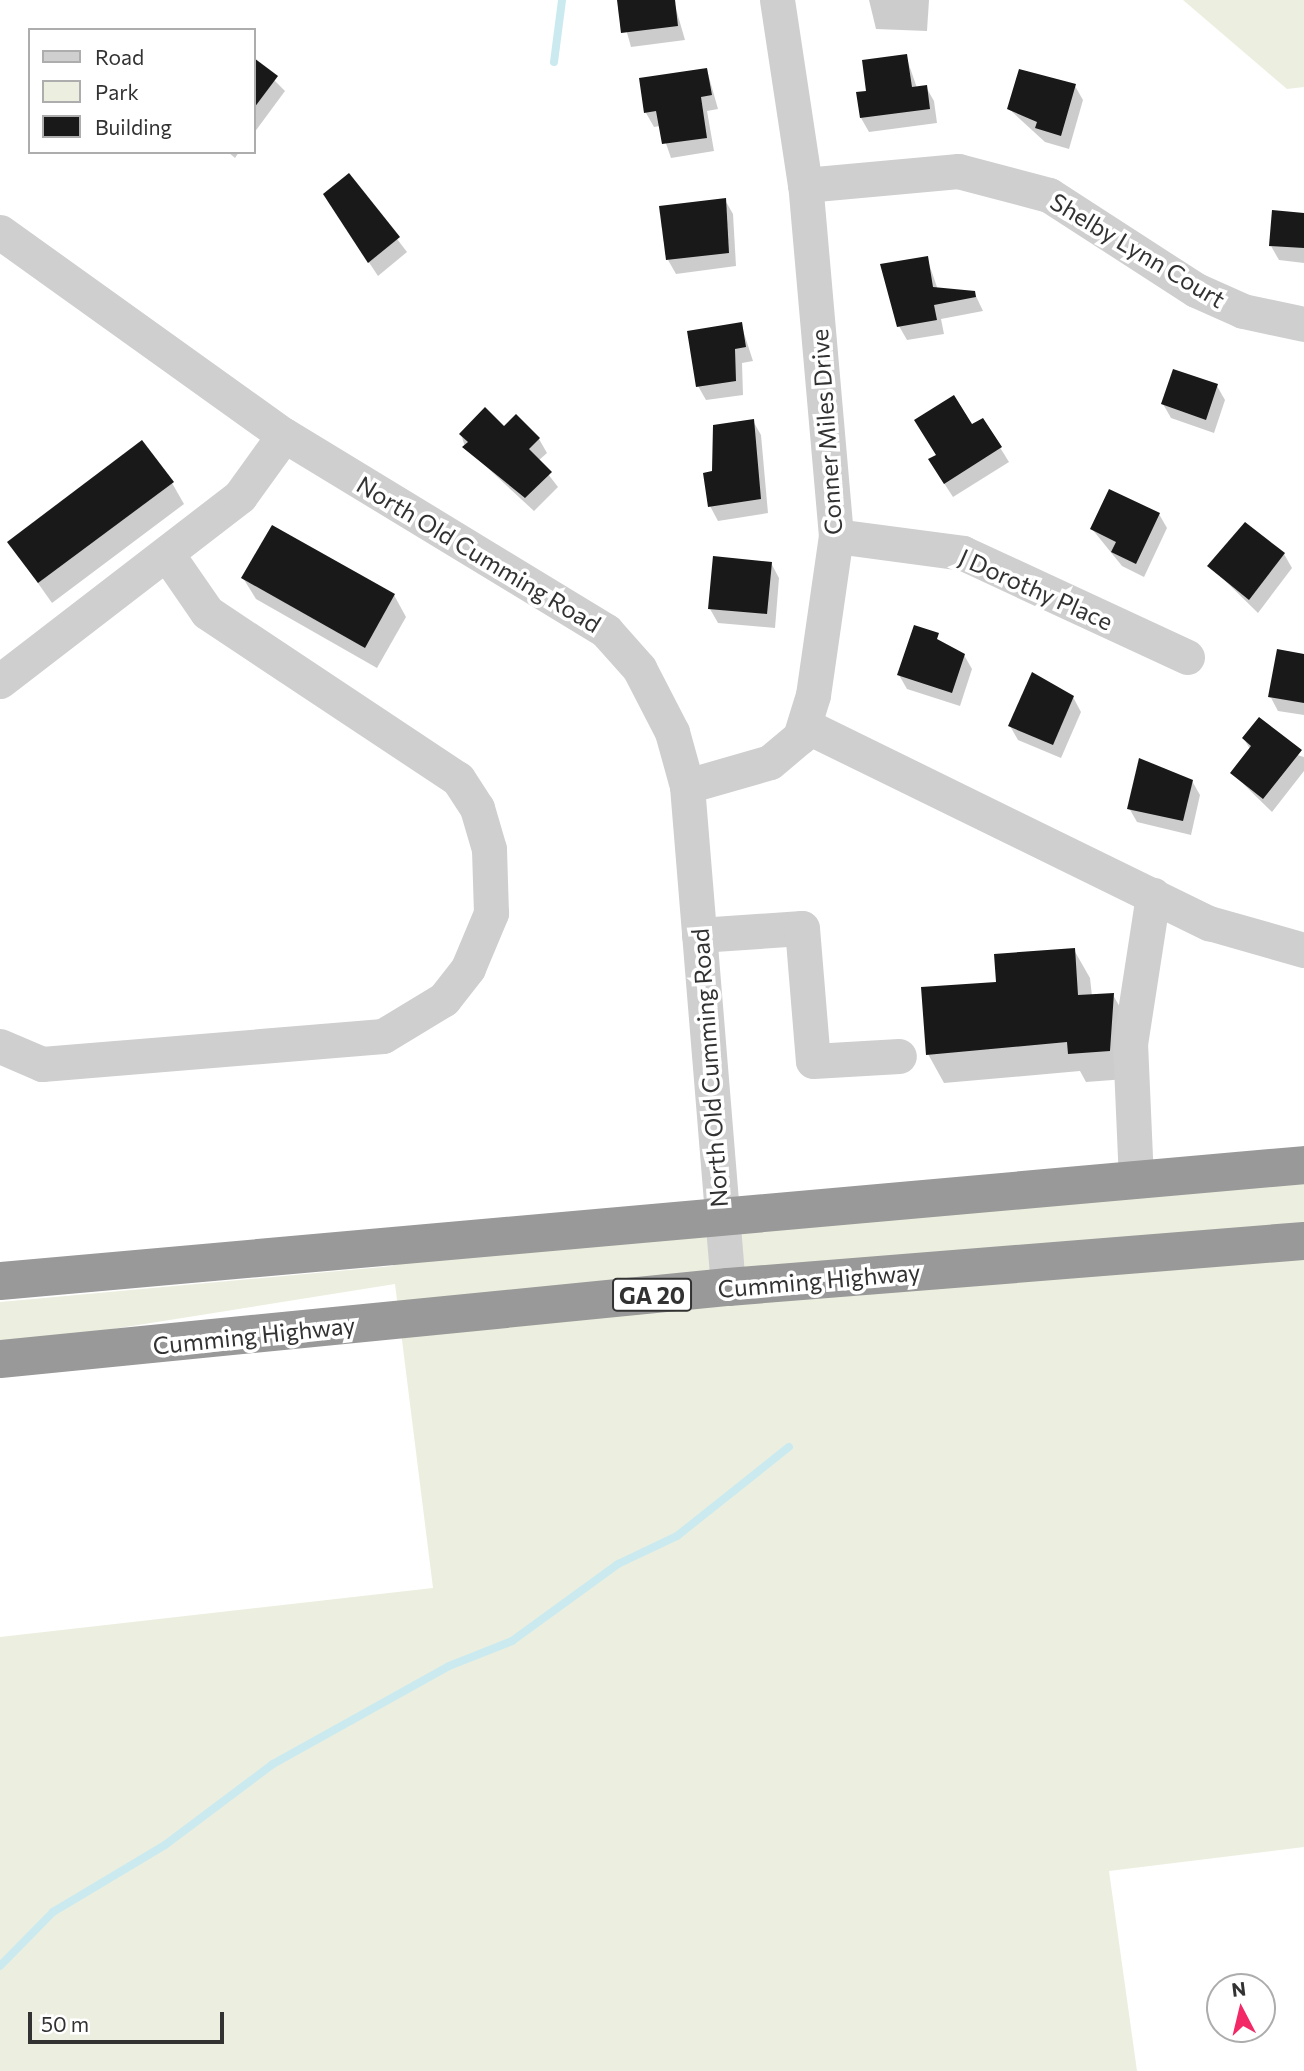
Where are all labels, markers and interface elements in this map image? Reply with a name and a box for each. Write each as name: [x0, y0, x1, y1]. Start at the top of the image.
legend: [28, 28, 256, 154]
text: Road: [95, 44, 144, 69]
text: Park: [95, 79, 139, 104]
text: Building: [95, 114, 172, 139]
street label: Shelby Lynn Court: [1045, 186, 1231, 314]
street label: Conner Miles Drive: [804, 328, 848, 536]
street label: North Old Cumming Road: [352, 470, 606, 638]
street label: J Dorothy Place: [955, 542, 1117, 636]
street label: North Old Cumming Road: [685, 928, 733, 1208]
street label: Cumming Highway: [716, 1257, 922, 1303]
road number: GA 20: [612, 1276, 692, 1314]
street label: Cumming Highway: [151, 1310, 357, 1360]
north arrow: [1206, 1973, 1276, 2043]
text: N: [1230, 1976, 1247, 2001]
scale bar: [32, 1997, 228, 2041]
text: 50 m: [41, 2011, 89, 2036]

